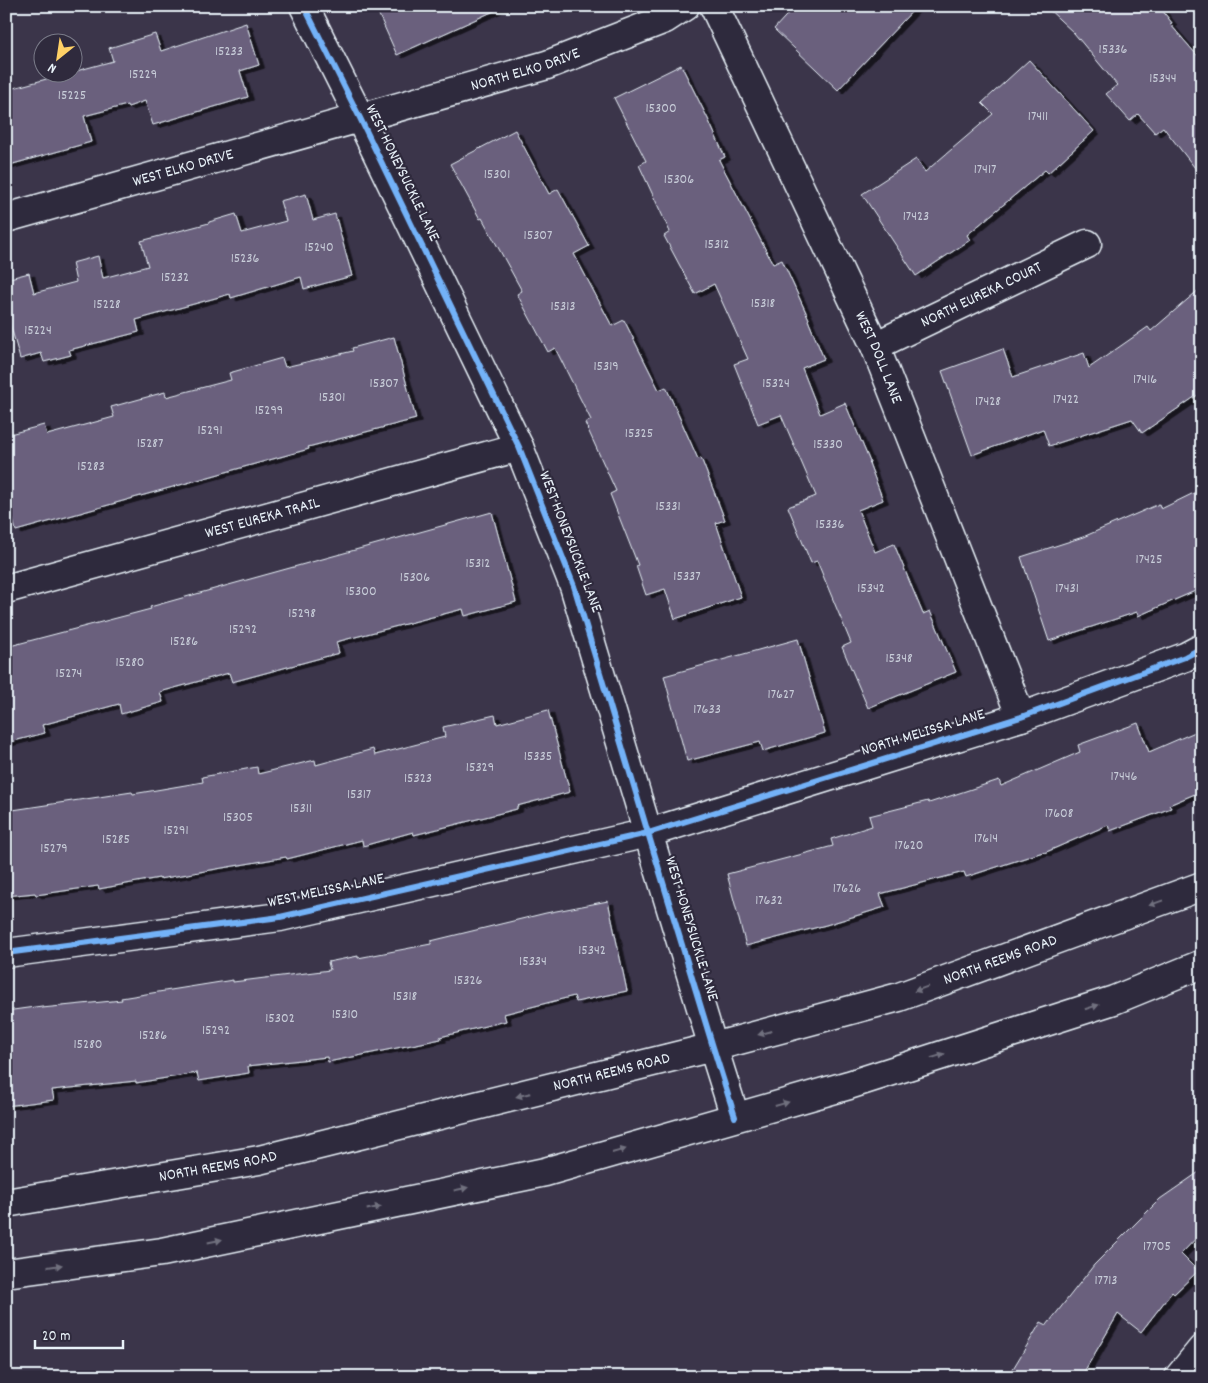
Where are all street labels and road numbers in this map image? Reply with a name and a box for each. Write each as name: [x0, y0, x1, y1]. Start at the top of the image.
street label: NORTH ELKO DRIVE: [468, 42, 584, 98]
street label: WEST HONEYSUCKLE LANE: [359, 101, 446, 246]
street label: WEST ELKO DRIVE: [130, 143, 237, 193]
street label: NORTH EUREKA COURT: [917, 256, 1046, 334]
street label: WEST DOLL LANE: [849, 307, 908, 408]
street label: WEST HONEYSUCKLE LANE: [532, 468, 608, 617]
street label: WEST EUREKA TRAIL: [202, 491, 323, 545]
street label: NORTH MELISSA LANE: [858, 703, 988, 763]
street label: WEST HONEYSUCKLE LANE: [658, 854, 724, 1005]
street label: WEST MELISSA LANE: [266, 867, 387, 915]
street label: NORTH REEMS ROAD: [940, 929, 1060, 991]
street label: NORTH REEMS ROAD: [551, 1047, 672, 1098]
street label: NORTH REEMS ROAD: [157, 1144, 279, 1188]

